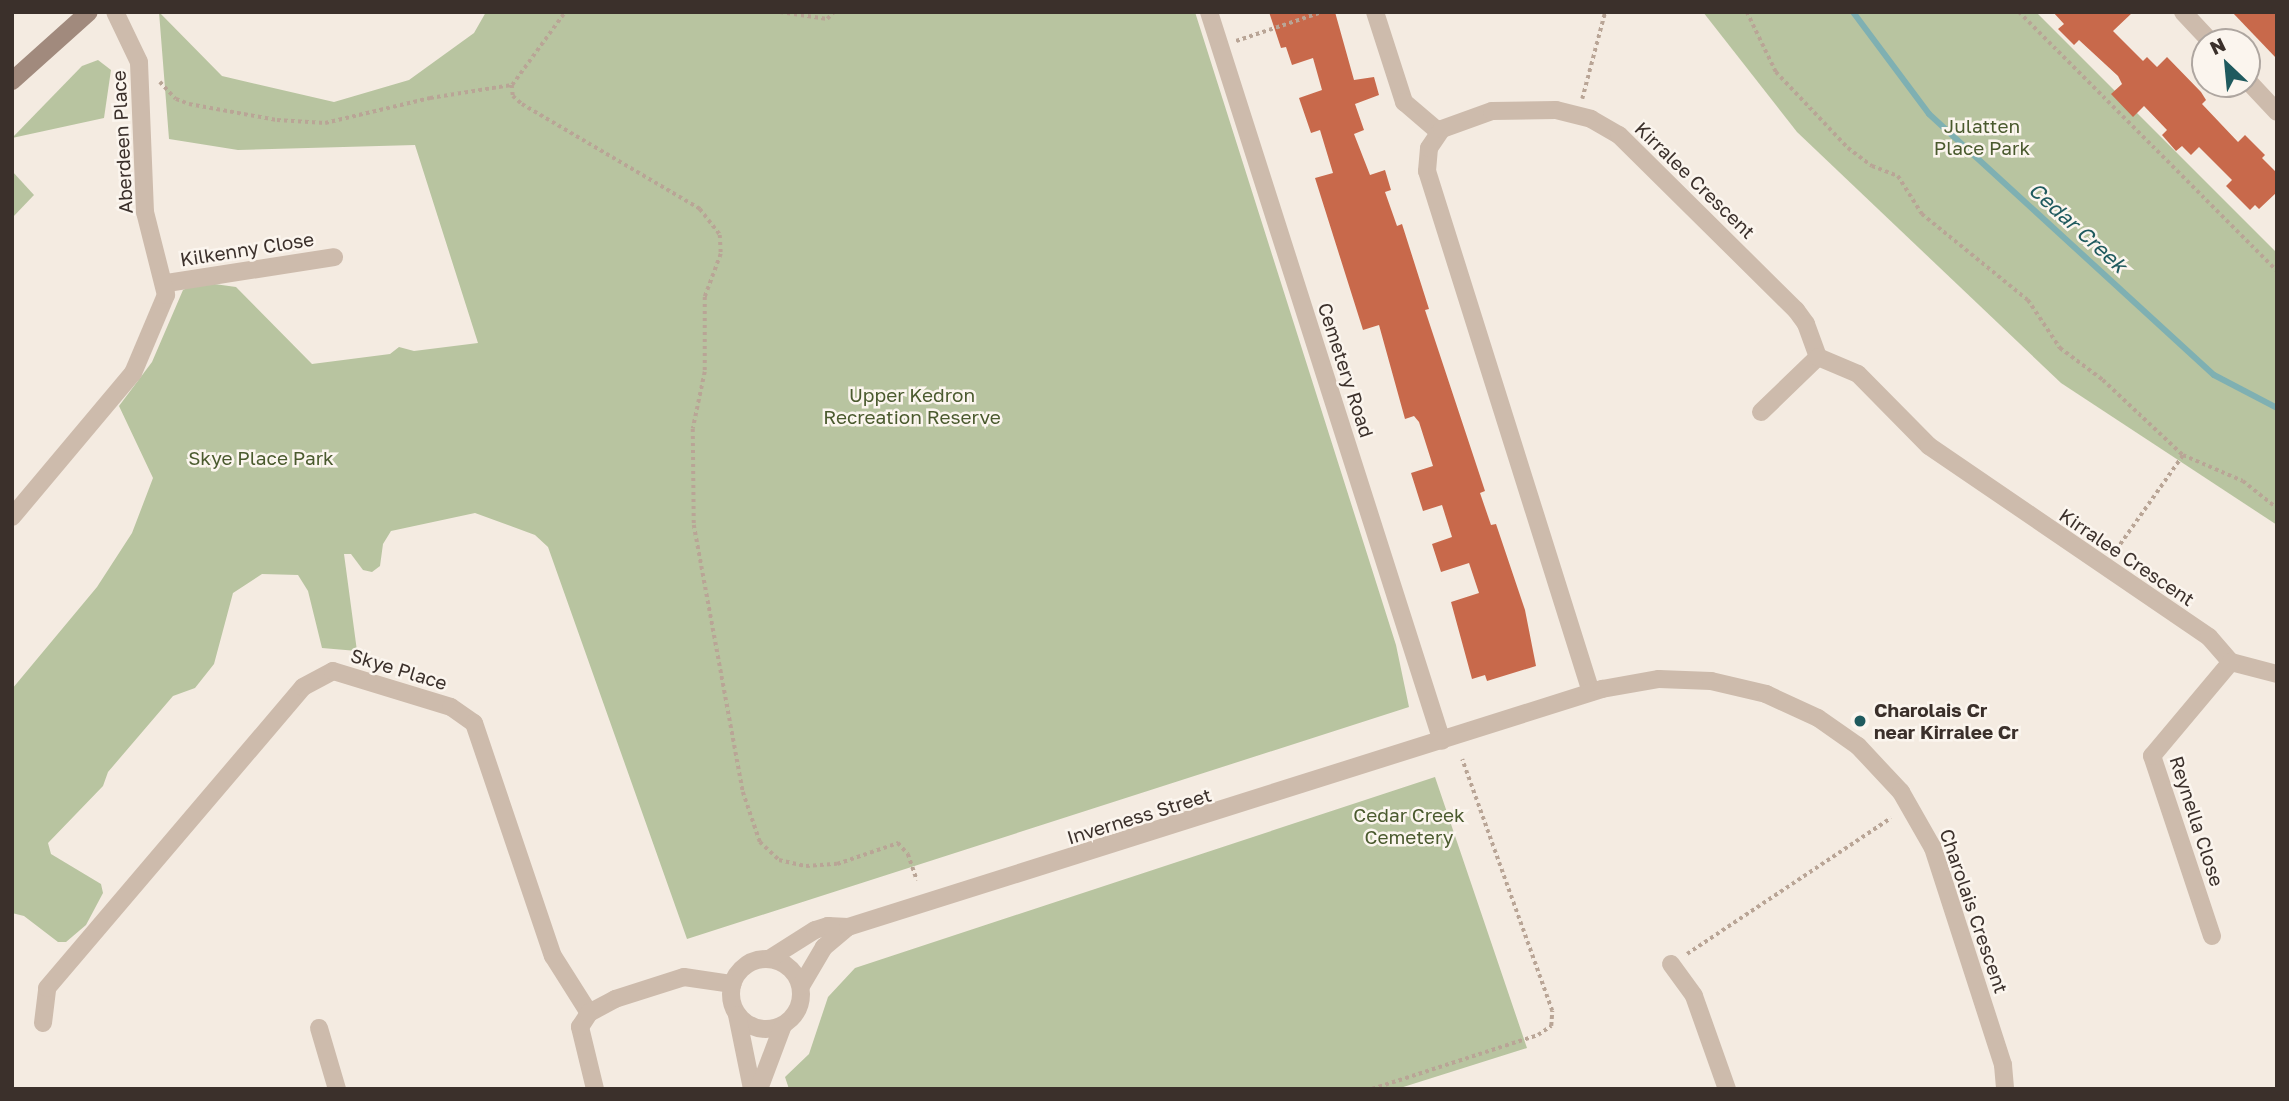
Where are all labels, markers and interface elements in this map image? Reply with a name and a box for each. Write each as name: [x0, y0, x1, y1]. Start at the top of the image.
north arrow: [2191, 28, 2261, 98]
text: N: [2206, 32, 2229, 59]
street label: Aberdeen Place: [107, 70, 137, 214]
park label: Julatten Place Park: [1934, 115, 2030, 159]
street label: Kirralee Crescent: [1630, 117, 1760, 243]
water label: Cedar Creek: [2024, 176, 2132, 278]
street label: Kilkenny Close: [178, 227, 316, 271]
street label: Cemetery Road: [1313, 300, 1379, 440]
park label: Upper Kedron Recreation Reserve: [823, 384, 1001, 428]
park label: Skye Place Park: [188, 447, 334, 469]
street label: Kirralee Crescent: [2055, 503, 2199, 611]
street label: Skye Place: [348, 644, 450, 694]
place label: Charolais Cr near Kirralee Cr: [1874, 699, 2019, 743]
marker: Charolais Cr near Kirralee Cr: [1852, 713, 1868, 729]
street label: Reynella Close: [2165, 753, 2229, 889]
street label: Inverness Street: [1064, 783, 1214, 849]
park label: Cedar Creek Cemetery: [1353, 804, 1465, 848]
street label: Charolais Crescent: [1935, 826, 2013, 996]

